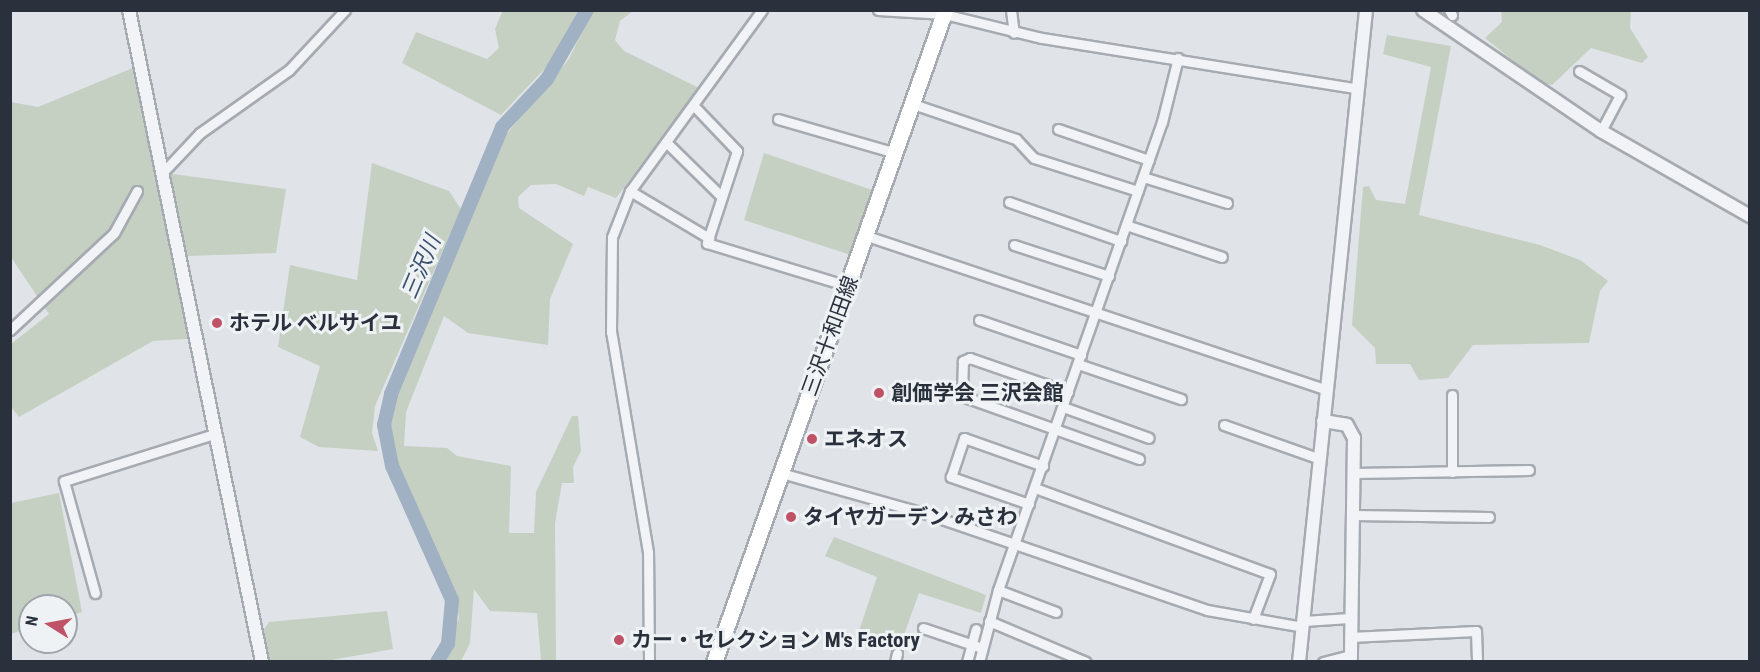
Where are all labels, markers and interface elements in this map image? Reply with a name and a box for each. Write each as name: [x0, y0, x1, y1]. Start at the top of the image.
water label: 三沢川: [396, 231, 446, 303]
street label: 三沢十和田線: [797, 272, 863, 400]
place label: ホテル ベルサイユ: [229, 310, 402, 336]
marker: ホテル ベルサイユ: [210, 316, 224, 330]
place label: 創価学会 三沢会館: [891, 380, 1064, 406]
marker: 創価学会 三沢会館: [872, 386, 886, 400]
place label: エネオス: [824, 426, 908, 452]
marker: エネオス: [805, 432, 819, 446]
place label: タイヤガーデン みさわ: [803, 504, 1018, 530]
marker: タイヤガーデン みさわ: [784, 510, 798, 524]
north arrow: [18, 594, 78, 654]
text: N: [22, 614, 42, 627]
place label: カー・セレクション M's Factory: [631, 627, 920, 653]
marker: カー・セレクション M's Factory: [612, 633, 626, 647]

